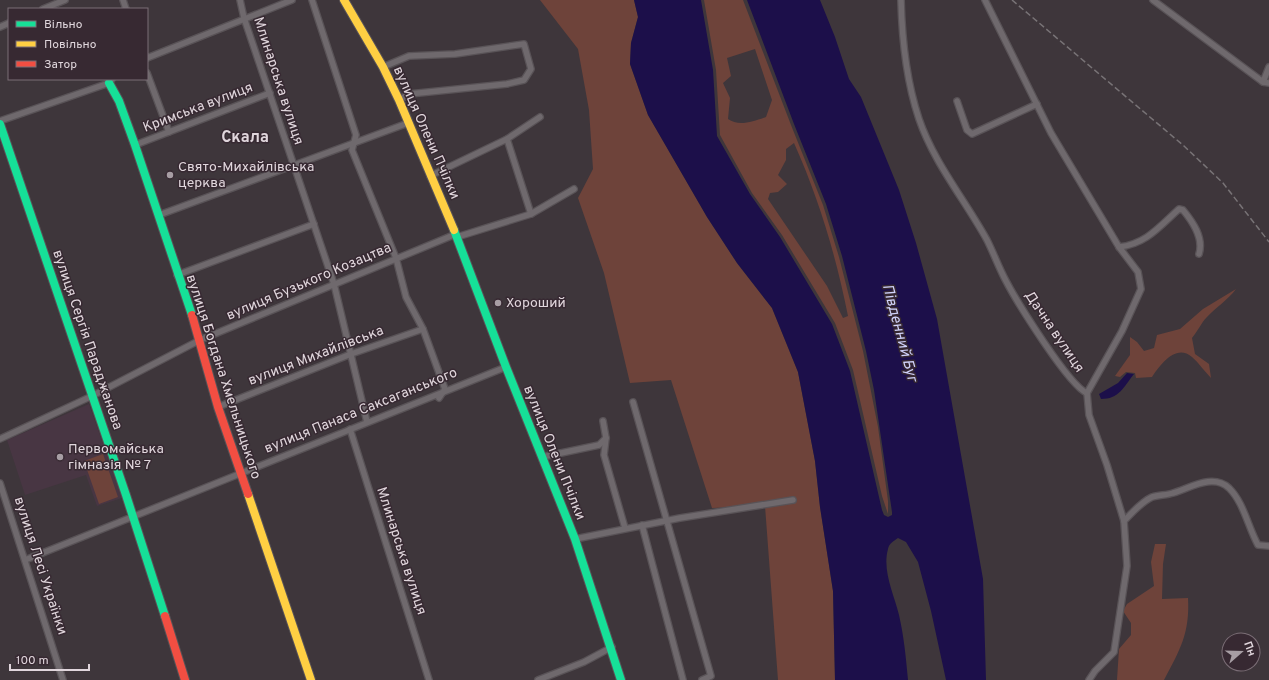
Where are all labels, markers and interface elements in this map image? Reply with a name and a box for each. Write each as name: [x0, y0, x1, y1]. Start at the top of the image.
legend: [8, 8, 148, 80]
street label: Млинарська вулиця: [249, 15, 307, 147]
text: Вільно: [44, 17, 83, 33]
text: Повільно: [44, 37, 97, 53]
text: Затор: [44, 57, 77, 73]
street label: вулиця Олени Пчілки: [389, 64, 463, 202]
street label: Кримська вулиця: [141, 79, 255, 137]
district label: Скала: [221, 128, 269, 148]
place label: Свято-Михайлівська церква: [178, 159, 315, 192]
marker: Свято-Михайлівська церква: [165, 170, 175, 180]
street label: вулиця Бузького Козацтва: [224, 239, 394, 325]
street label: вулиця Сергія Параджанова: [48, 248, 126, 432]
street label: вулиця Богдана Хмельницького: [182, 273, 264, 482]
water label: Південний Буг: [877, 282, 922, 386]
street label: Дачна вулиця: [1020, 288, 1088, 376]
place label: Хороший: [506, 295, 566, 312]
marker: Хороший: [493, 298, 503, 308]
street label: вулиця Михайлівська: [246, 322, 386, 390]
street label: вулиця Панаса Саксаганського: [262, 364, 460, 458]
street label: вулиця Олени Пчілки: [519, 383, 589, 523]
place label: Первомайська гімназія № 7: [68, 441, 164, 474]
marker: Первомайська гімназія № 7: [55, 452, 65, 462]
street label: Млинарська вулиця: [372, 485, 430, 617]
street label: вулиця Лесі Українки: [10, 495, 70, 637]
north arrow: [1221, 632, 1261, 672]
text: Пн: [1240, 640, 1259, 658]
scale bar: [10, 646, 89, 672]
text: 100 m: [16, 653, 49, 669]

